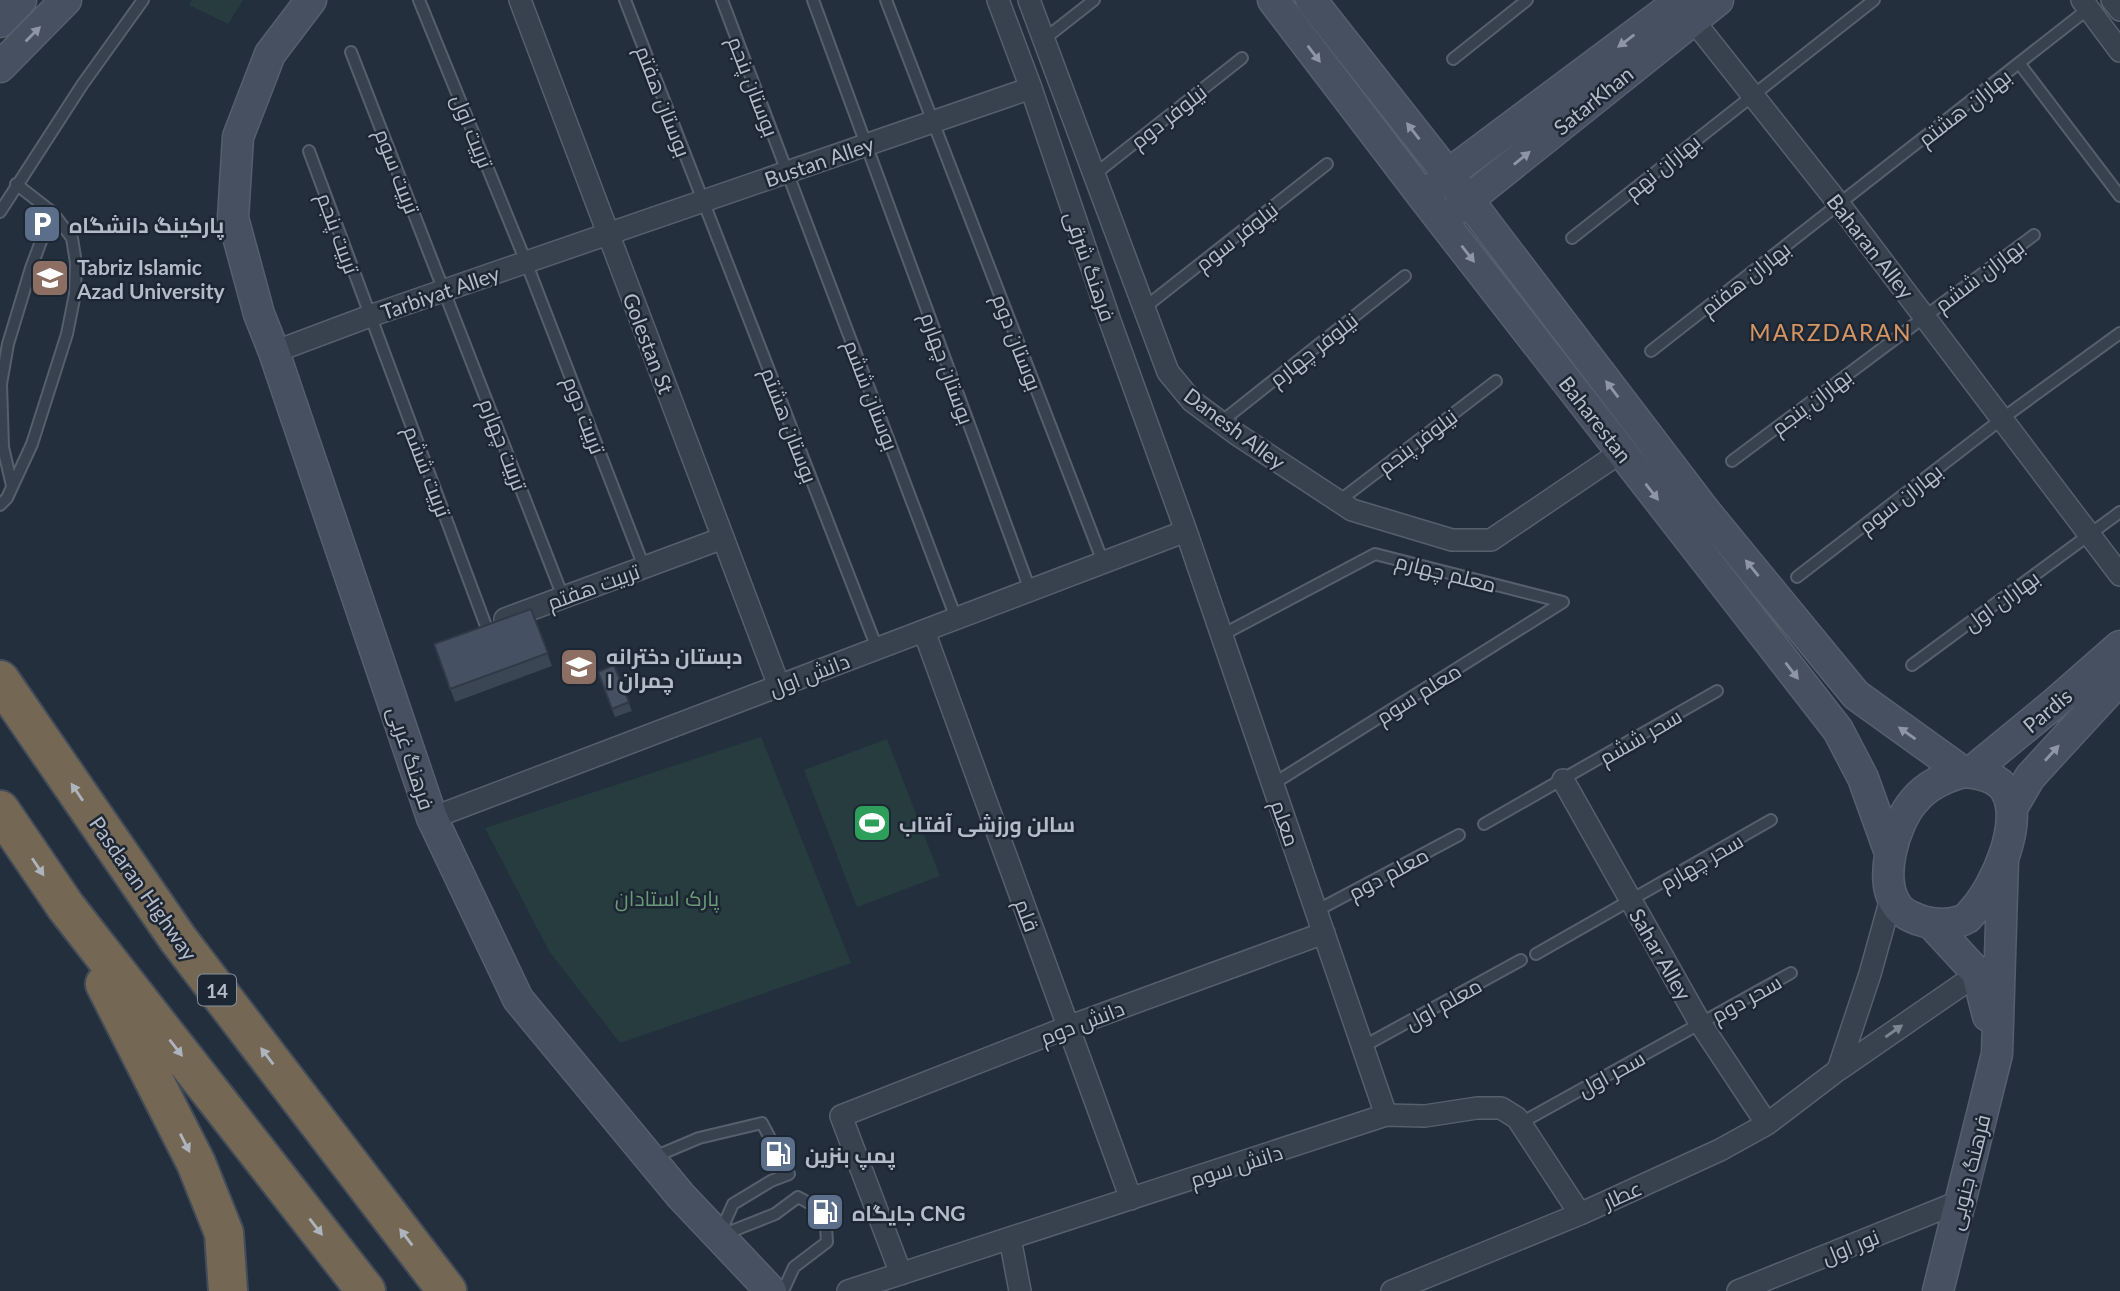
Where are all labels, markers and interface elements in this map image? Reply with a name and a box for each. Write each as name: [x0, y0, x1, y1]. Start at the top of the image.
one-way arrow: [25, 26, 41, 43]
street label: بوستان پنجم: [721, 32, 785, 141]
one-way arrow: [1617, 34, 1635, 48]
street label: بوستان هفتم: [629, 42, 697, 161]
one-way arrow: [1307, 45, 1322, 63]
street label: SatarKhan: [1548, 60, 1638, 140]
street label: بهاران هشتم: [1913, 63, 2017, 153]
street label: نیلوفر دوم: [1125, 79, 1213, 156]
street label: تربیت اول: [445, 90, 499, 173]
one-way arrow: [1406, 123, 1421, 141]
street label: تربیت سوم: [368, 125, 426, 218]
street label: بهاران نهم: [1619, 128, 1707, 206]
street label: Bustan Alley: [761, 131, 877, 191]
one-way arrow: [1512, 150, 1530, 165]
street label: تربیت پنجم: [310, 189, 365, 278]
street label: Baharan Alley: [1822, 189, 1920, 303]
street label: نیلوفر سوم: [1190, 196, 1284, 278]
parking icon: پارکینگ دانشگاه: [21, 203, 63, 245]
street label: فرهنگ شرقی: [1059, 208, 1122, 325]
place label: پارکینگ دانشگاه: [69, 212, 224, 241]
street label: بهاران ششم: [1929, 233, 2030, 319]
street label: بهاران هفتم: [1695, 235, 1796, 323]
one-way arrow: [1461, 245, 1475, 263]
place label: Tabriz Islamic Azad University: [76, 254, 225, 303]
school or university icon: Tabriz Islamic Azad University: [29, 257, 71, 299]
street label: Tarbiyat Alley: [377, 260, 503, 324]
street label: Golestan St: [618, 289, 680, 397]
street label: بوستان دوم: [985, 290, 1048, 395]
street label: نیلوفر چهارم: [1264, 307, 1364, 394]
street label: بوستان چهارم: [913, 309, 980, 428]
district label: MARZDARAN: [1749, 318, 1913, 346]
street label: بوستان ششم: [837, 336, 904, 455]
street label: بهاران پنجم: [1766, 363, 1858, 442]
street label: بوستان هشتم: [754, 364, 823, 487]
street label: Baharestan: [1554, 371, 1638, 467]
street label: تربیت دوم: [556, 373, 611, 459]
one-way arrow: [1606, 380, 1620, 398]
street label: Danesh Alley: [1179, 382, 1291, 474]
street label: تربیت چهارم: [472, 394, 533, 495]
street label: نیلوفر پنجم: [1372, 403, 1463, 481]
street label: تربیت ششم: [396, 422, 457, 521]
street label: بهاران سوم: [1853, 458, 1948, 541]
one-way arrow: [1645, 483, 1659, 501]
street label: معلم چهارم: [1392, 547, 1499, 599]
street label: تربیت هفتم: [543, 558, 644, 617]
one-way arrow: [1745, 560, 1760, 577]
street label: بهاران اول: [1958, 564, 2045, 637]
place label: دبستان دخترانه چمران ۱: [606, 643, 742, 696]
school or university icon: دبستان دخترانه چمران ۱: [558, 646, 600, 688]
street label: دانش اول: [765, 647, 853, 703]
street label: معلم سوم: [1371, 657, 1467, 731]
one-way arrow: [1784, 663, 1799, 680]
street label: Pardis: [2018, 682, 2076, 738]
street label: سحر ششم: [1594, 702, 1687, 772]
street label: فرهنگ غربی: [382, 703, 440, 814]
one-way arrow: [1898, 726, 1916, 740]
one-way arrow: [2044, 744, 2060, 762]
one-way arrow: [70, 783, 84, 801]
street label: معلم: [1264, 797, 1305, 850]
sports icon: سالن ورزشی آفتاب: [851, 802, 893, 844]
street label: Pasdaran Highway: [85, 811, 203, 965]
place label: سالن ورزشی آفتاب: [899, 811, 1075, 838]
street label: سحر چهارم: [1655, 827, 1749, 897]
street label: معلم دوم: [1344, 841, 1434, 907]
one-way arrow: [31, 858, 45, 876]
park label: پارک استادان: [615, 885, 720, 913]
street label: قلم: [1008, 895, 1045, 936]
street label: Sahar Alley: [1625, 904, 1697, 1004]
street label: سحر دوم: [1707, 969, 1787, 1030]
street label: معلم اول: [1400, 972, 1487, 1037]
road number: 14: [198, 974, 236, 1006]
street label: دانش دوم: [1037, 995, 1128, 1052]
one-way arrow: [1885, 1024, 1903, 1038]
one-way arrow: [168, 1039, 182, 1057]
street label: سحر اول: [1573, 1044, 1650, 1103]
one-way arrow: [261, 1047, 275, 1065]
street label: فرهنگ جنوبی: [1942, 1111, 1996, 1233]
one-way arrow: [180, 1133, 191, 1153]
fuel station icon: پمپ بنزین: [757, 1133, 799, 1175]
street label: دانش سوم: [1187, 1138, 1286, 1195]
place label: پمپ بنزین: [805, 1142, 896, 1171]
street label: عطار: [1598, 1174, 1646, 1215]
fuel station icon: جایگاه CNG: [804, 1191, 846, 1233]
place label: جایگاه CNG: [852, 1200, 966, 1226]
one-way arrow: [309, 1218, 323, 1236]
street label: نور اول: [1818, 1223, 1883, 1271]
one-way arrow: [399, 1228, 413, 1246]

